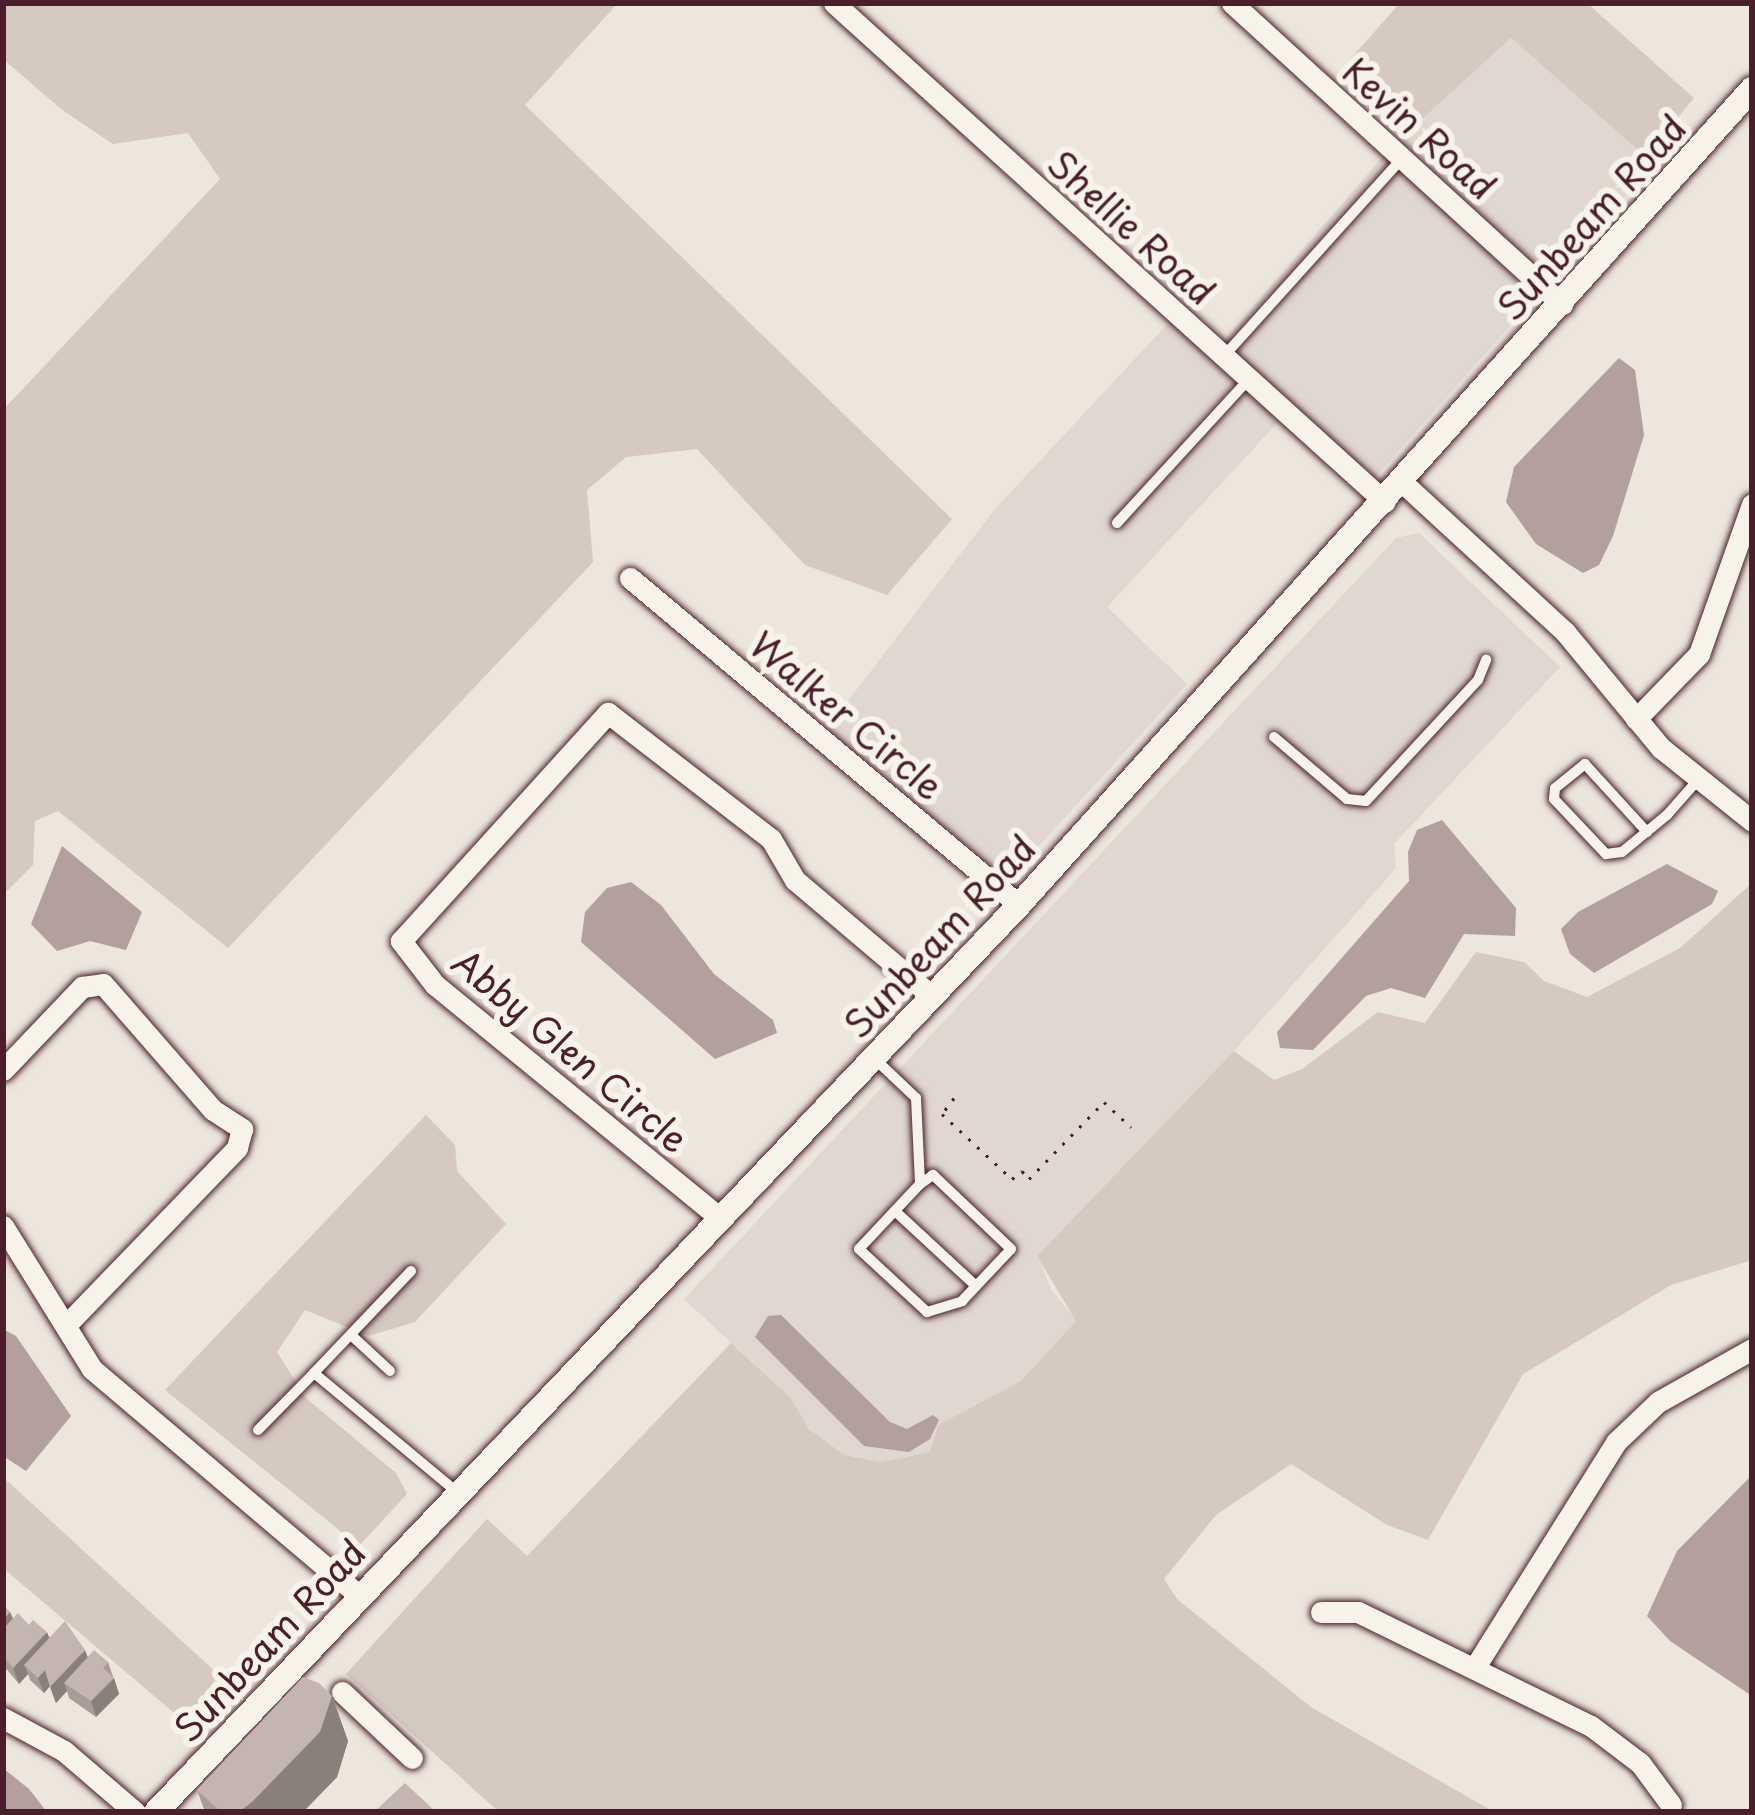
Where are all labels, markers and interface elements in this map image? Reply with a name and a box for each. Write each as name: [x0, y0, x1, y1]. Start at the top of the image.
street label: Kevin Road: [1335, 49, 1505, 207]
street label: Sunbeam Road: [1488, 106, 1694, 328]
street label: Shellie Road: [1039, 140, 1225, 314]
street label: Walker Circle: [741, 621, 953, 809]
street label: Sunbeam Road: [834, 826, 1044, 1046]
street label: Abby Glen Circle: [443, 938, 699, 1162]
street label: Sunbeam Road: [164, 1530, 374, 1750]

